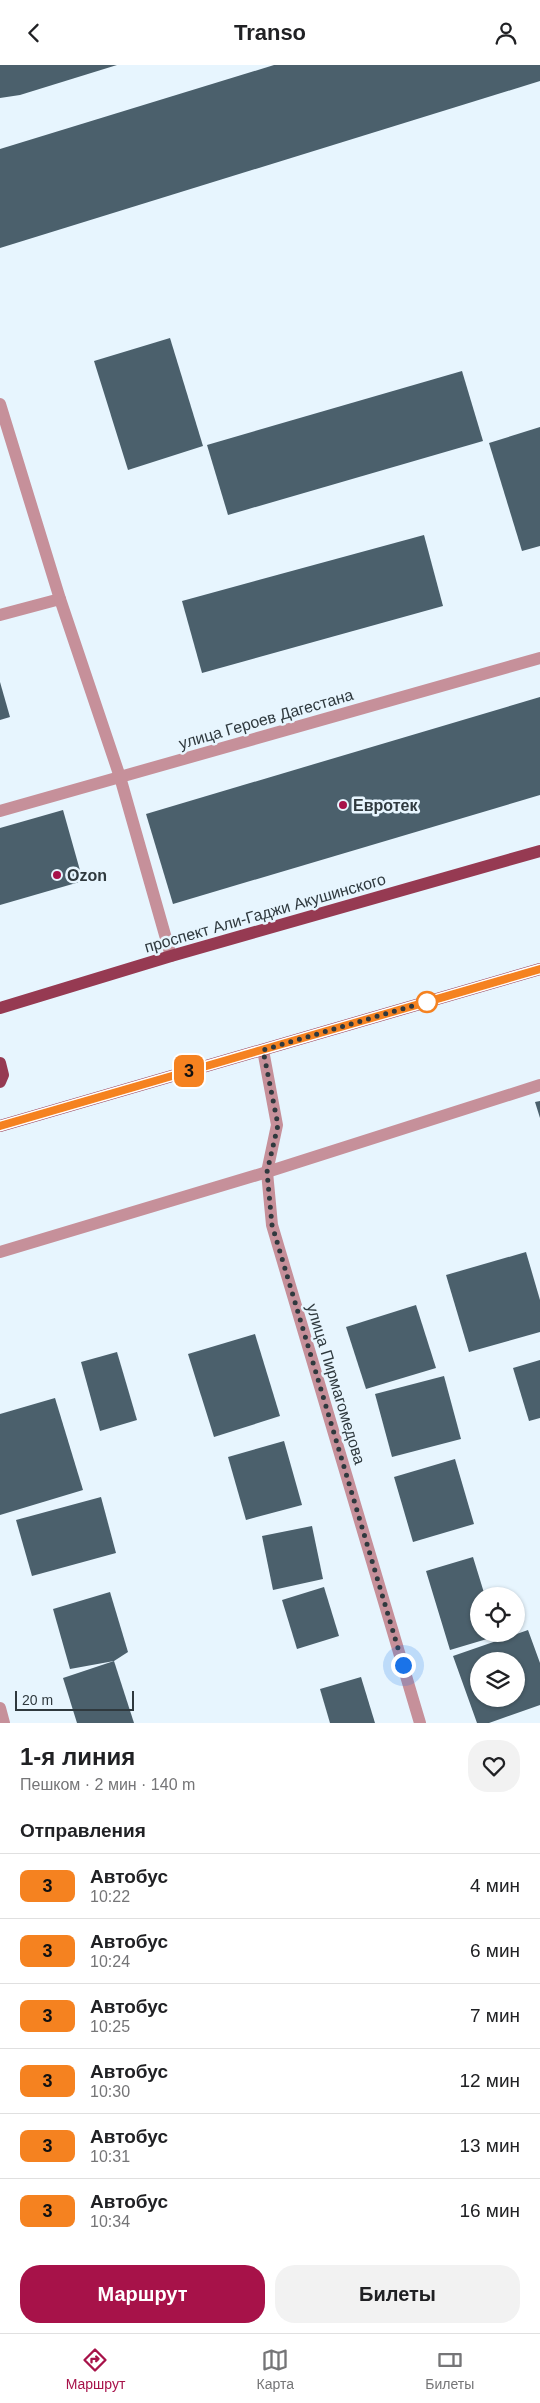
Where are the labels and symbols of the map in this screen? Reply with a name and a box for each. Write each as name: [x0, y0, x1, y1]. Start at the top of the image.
street label: улица Героев Дагестана: [177, 686, 355, 752]
place label: Евротек: [353, 797, 418, 814]
marker: Евротек: [337, 799, 349, 811]
place label: Ozon: [67, 867, 107, 884]
marker: Ozon: [51, 869, 63, 881]
street label: проспект Али-Гаджи Акушинского: [142, 870, 388, 956]
unlabelled marker: [416, 991, 438, 1013]
line badge: 3: [173, 1055, 205, 1087]
street label: улица Пирмагомедова: [303, 1302, 369, 1466]
your location: [391, 1653, 416, 1678]
scale bar: [15, 1688, 134, 1711]

